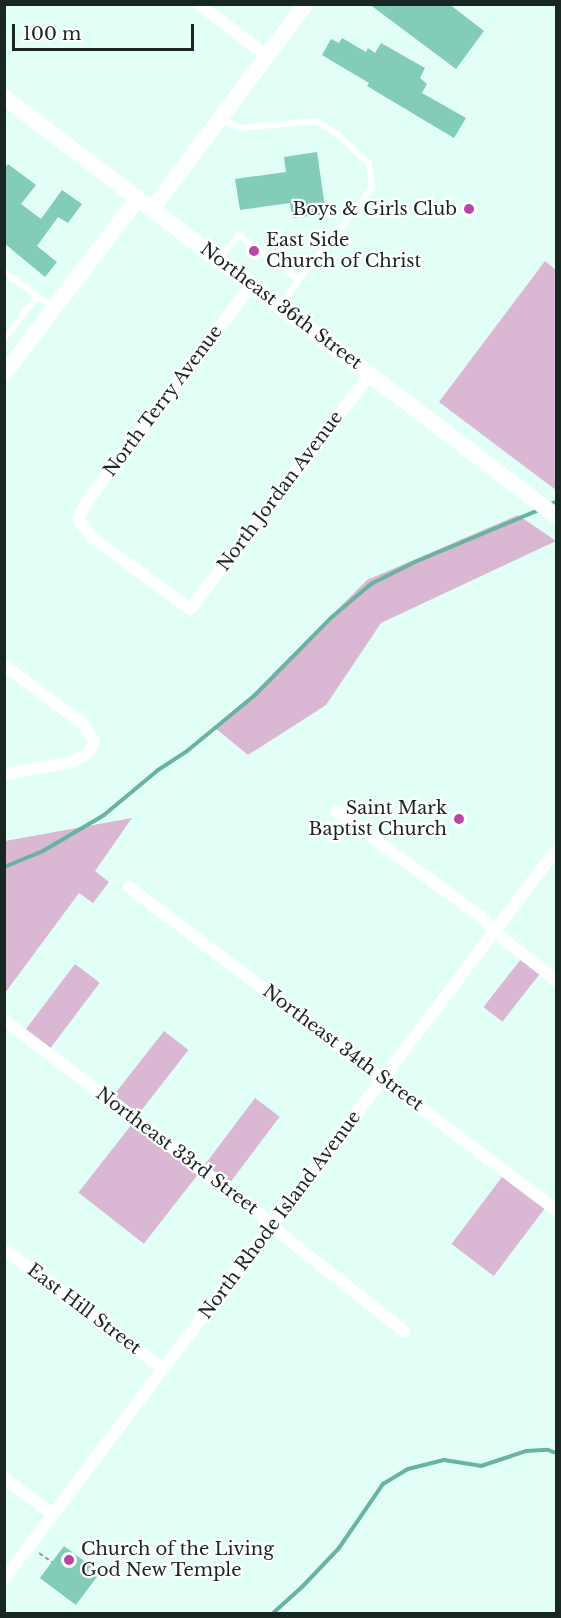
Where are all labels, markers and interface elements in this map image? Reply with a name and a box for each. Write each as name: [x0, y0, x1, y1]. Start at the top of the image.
scale bar: [15, 12, 196, 50]
text: 100 m: [23, 23, 81, 45]
place label: Boys & Girls Club: [293, 198, 457, 220]
marker: Boys & Girls Club: [462, 202, 476, 216]
place label: East Side Church of Christ: [266, 230, 421, 272]
street label: Northeast 36th Street: [196, 238, 366, 374]
marker: East Side Church of Christ: [247, 244, 261, 258]
street label: North Terry Avenue: [99, 320, 227, 482]
street label: North Jordan Avenue: [213, 406, 347, 576]
place label: Saint Mark Baptist Church: [309, 798, 447, 840]
marker: Saint Mark Baptist Church: [452, 812, 466, 826]
street label: Northeast 34th Street: [258, 980, 428, 1116]
street label: Northeast 33rd Street: [92, 1083, 262, 1219]
street label: North Rhode Island Avenue: [194, 1106, 366, 1324]
street label: East Hill Street: [23, 1259, 145, 1359]
place label: Church of the Living God New Temple: [81, 1539, 274, 1582]
marker: Church of the Living God New Temple: [62, 1553, 76, 1567]

